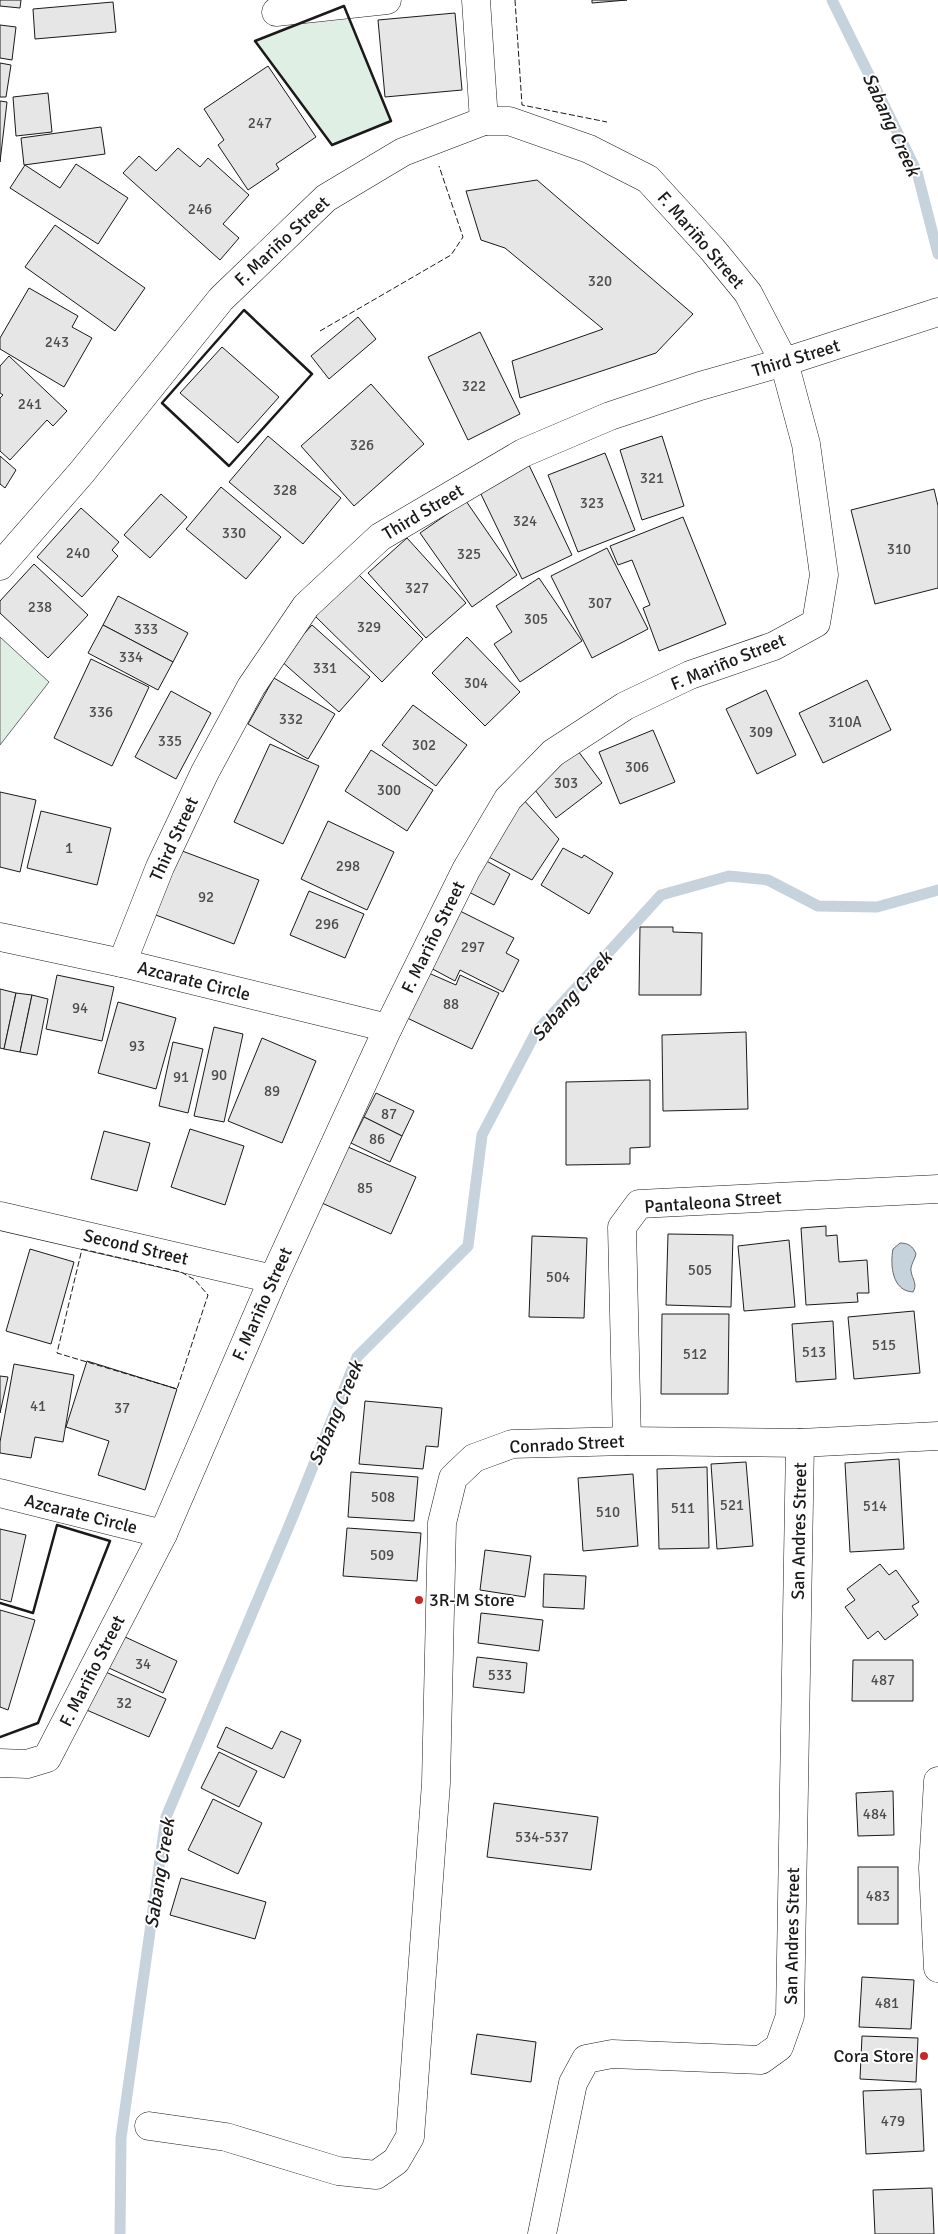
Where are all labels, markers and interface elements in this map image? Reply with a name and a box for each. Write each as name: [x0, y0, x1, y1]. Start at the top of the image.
water label: Sabang Creek: [857, 69, 926, 181]
house number: 247: [248, 114, 272, 132]
street label: F. Mariño Street: [653, 187, 749, 293]
street label: F. Mariño Street: [230, 191, 334, 291]
house number: 246: [188, 200, 212, 218]
house number: 320: [588, 272, 612, 290]
house number: 243: [45, 333, 69, 351]
street label: Third Street: [750, 334, 842, 382]
house number: 322: [462, 377, 486, 395]
house number: 241: [18, 395, 42, 413]
house number: 326: [350, 436, 374, 454]
house number: 321: [640, 469, 664, 487]
street label: Third Street: [379, 479, 467, 545]
house number: 328: [273, 481, 297, 499]
house number: 323: [580, 494, 604, 512]
house number: 324: [513, 512, 537, 530]
house number: 330: [222, 524, 246, 542]
house number: 310: [887, 540, 911, 558]
house number: 240: [66, 544, 90, 562]
house number: 325: [457, 545, 481, 563]
house number: 327: [405, 579, 429, 597]
house number: 307: [588, 594, 612, 612]
house number: 238: [28, 598, 52, 616]
house number: 305: [524, 610, 548, 628]
house number: 329: [357, 618, 381, 636]
house number: 333: [134, 620, 158, 638]
street label: F. Mariño Street: [667, 629, 789, 695]
house number: 334: [119, 648, 143, 666]
house number: 331: [313, 659, 337, 677]
house number: 304: [464, 674, 488, 692]
house number: 336: [89, 703, 113, 721]
house number: 332: [279, 710, 303, 728]
house number: 310A: [828, 713, 862, 731]
house number: 309: [749, 723, 773, 741]
house number: 335: [158, 732, 182, 750]
house number: 302: [412, 736, 436, 754]
house number: 306: [625, 758, 649, 776]
house number: 303: [554, 774, 578, 792]
house number: 300: [377, 781, 401, 799]
street label: Third Street: [145, 793, 203, 885]
house number: 1: [65, 839, 73, 857]
house number: 298: [336, 857, 360, 875]
street label: F. Mariño Street: [396, 877, 470, 997]
house number: 92: [198, 888, 214, 906]
house number: 296: [315, 915, 339, 933]
house number: 297: [461, 938, 485, 956]
water label: Sabang Creek: [526, 946, 618, 1046]
street label: Azcarate Circle: [135, 956, 253, 1006]
house number: 88: [443, 995, 459, 1013]
house number: 94: [72, 999, 88, 1017]
house number: 93: [129, 1037, 145, 1055]
house number: 90: [211, 1066, 227, 1084]
house number: 91: [173, 1068, 189, 1086]
house number: 89: [264, 1082, 280, 1100]
house number: 87: [381, 1105, 397, 1123]
house number: 86: [369, 1130, 385, 1148]
house number: 85: [357, 1179, 373, 1197]
street label: Pantaleona Street: [644, 1186, 782, 1218]
street label: Second Street: [81, 1224, 191, 1270]
street label: F. Mariño Street: [227, 1244, 297, 1364]
house number: 505: [688, 1261, 712, 1279]
house number: 504: [546, 1268, 570, 1286]
house number: 515: [872, 1336, 896, 1354]
house number: 513: [802, 1343, 826, 1361]
house number: 512: [683, 1345, 707, 1363]
water label: Sabang Creek: [303, 1356, 369, 1469]
house number: 41: [30, 1397, 46, 1415]
house number: 37: [114, 1399, 130, 1417]
street label: Conrado Street: [509, 1430, 625, 1458]
street label: San Andres Street: [787, 1462, 811, 1600]
house number: 508: [371, 1488, 395, 1506]
street label: Azcarate Circle: [22, 1489, 140, 1539]
house number: 521: [720, 1496, 744, 1514]
house number: 514: [863, 1497, 887, 1515]
house number: 511: [671, 1499, 695, 1517]
house number: 510: [596, 1503, 620, 1521]
house number: 509: [370, 1546, 394, 1564]
place label: 3R-M Store: [429, 1589, 515, 1611]
marker: 3R-M Store: [413, 1594, 425, 1606]
street label: F. Mariño Street: [55, 1612, 129, 1730]
house number: 34: [135, 1655, 151, 1673]
house number: 533: [488, 1666, 512, 1684]
house number: 487: [871, 1671, 895, 1689]
house number: 32: [116, 1694, 132, 1712]
house number: 484: [863, 1805, 887, 1823]
water label: Sabang Creek: [139, 1815, 181, 1930]
house number: 534-537: [515, 1828, 569, 1846]
street label: San Andres Street: [780, 1867, 804, 2005]
house number: 483: [866, 1887, 890, 1905]
house number: 481: [875, 1994, 899, 2012]
place label: Cora Store: [834, 2045, 914, 2067]
marker: Cora Store: [918, 2050, 930, 2062]
house number: 479: [881, 2112, 905, 2130]

